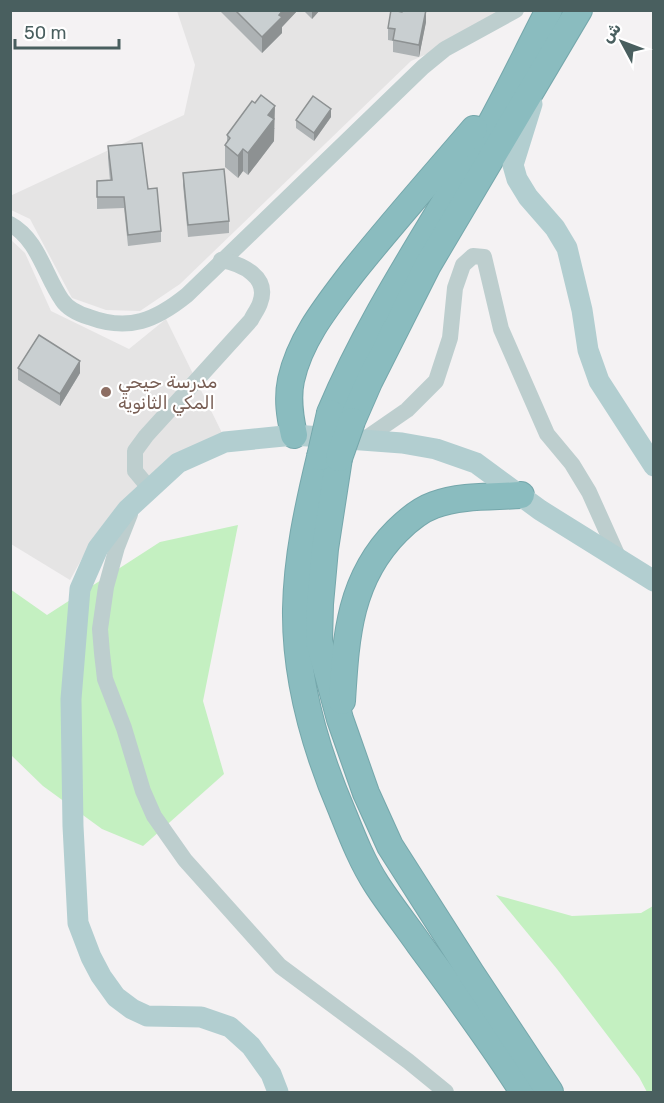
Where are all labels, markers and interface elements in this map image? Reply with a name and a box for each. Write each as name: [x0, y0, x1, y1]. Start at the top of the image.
scale bar: [15, 12, 118, 50]
north arrow: [592, 12, 652, 72]
text: ش: [597, 19, 625, 46]
text: 50 m: [24, 22, 67, 44]
place label: مدرسة حيحي المكي الثانوية: [118, 371, 217, 416]
marker: مدرسة حيحي المكي الثانوية: [99, 385, 113, 399]

